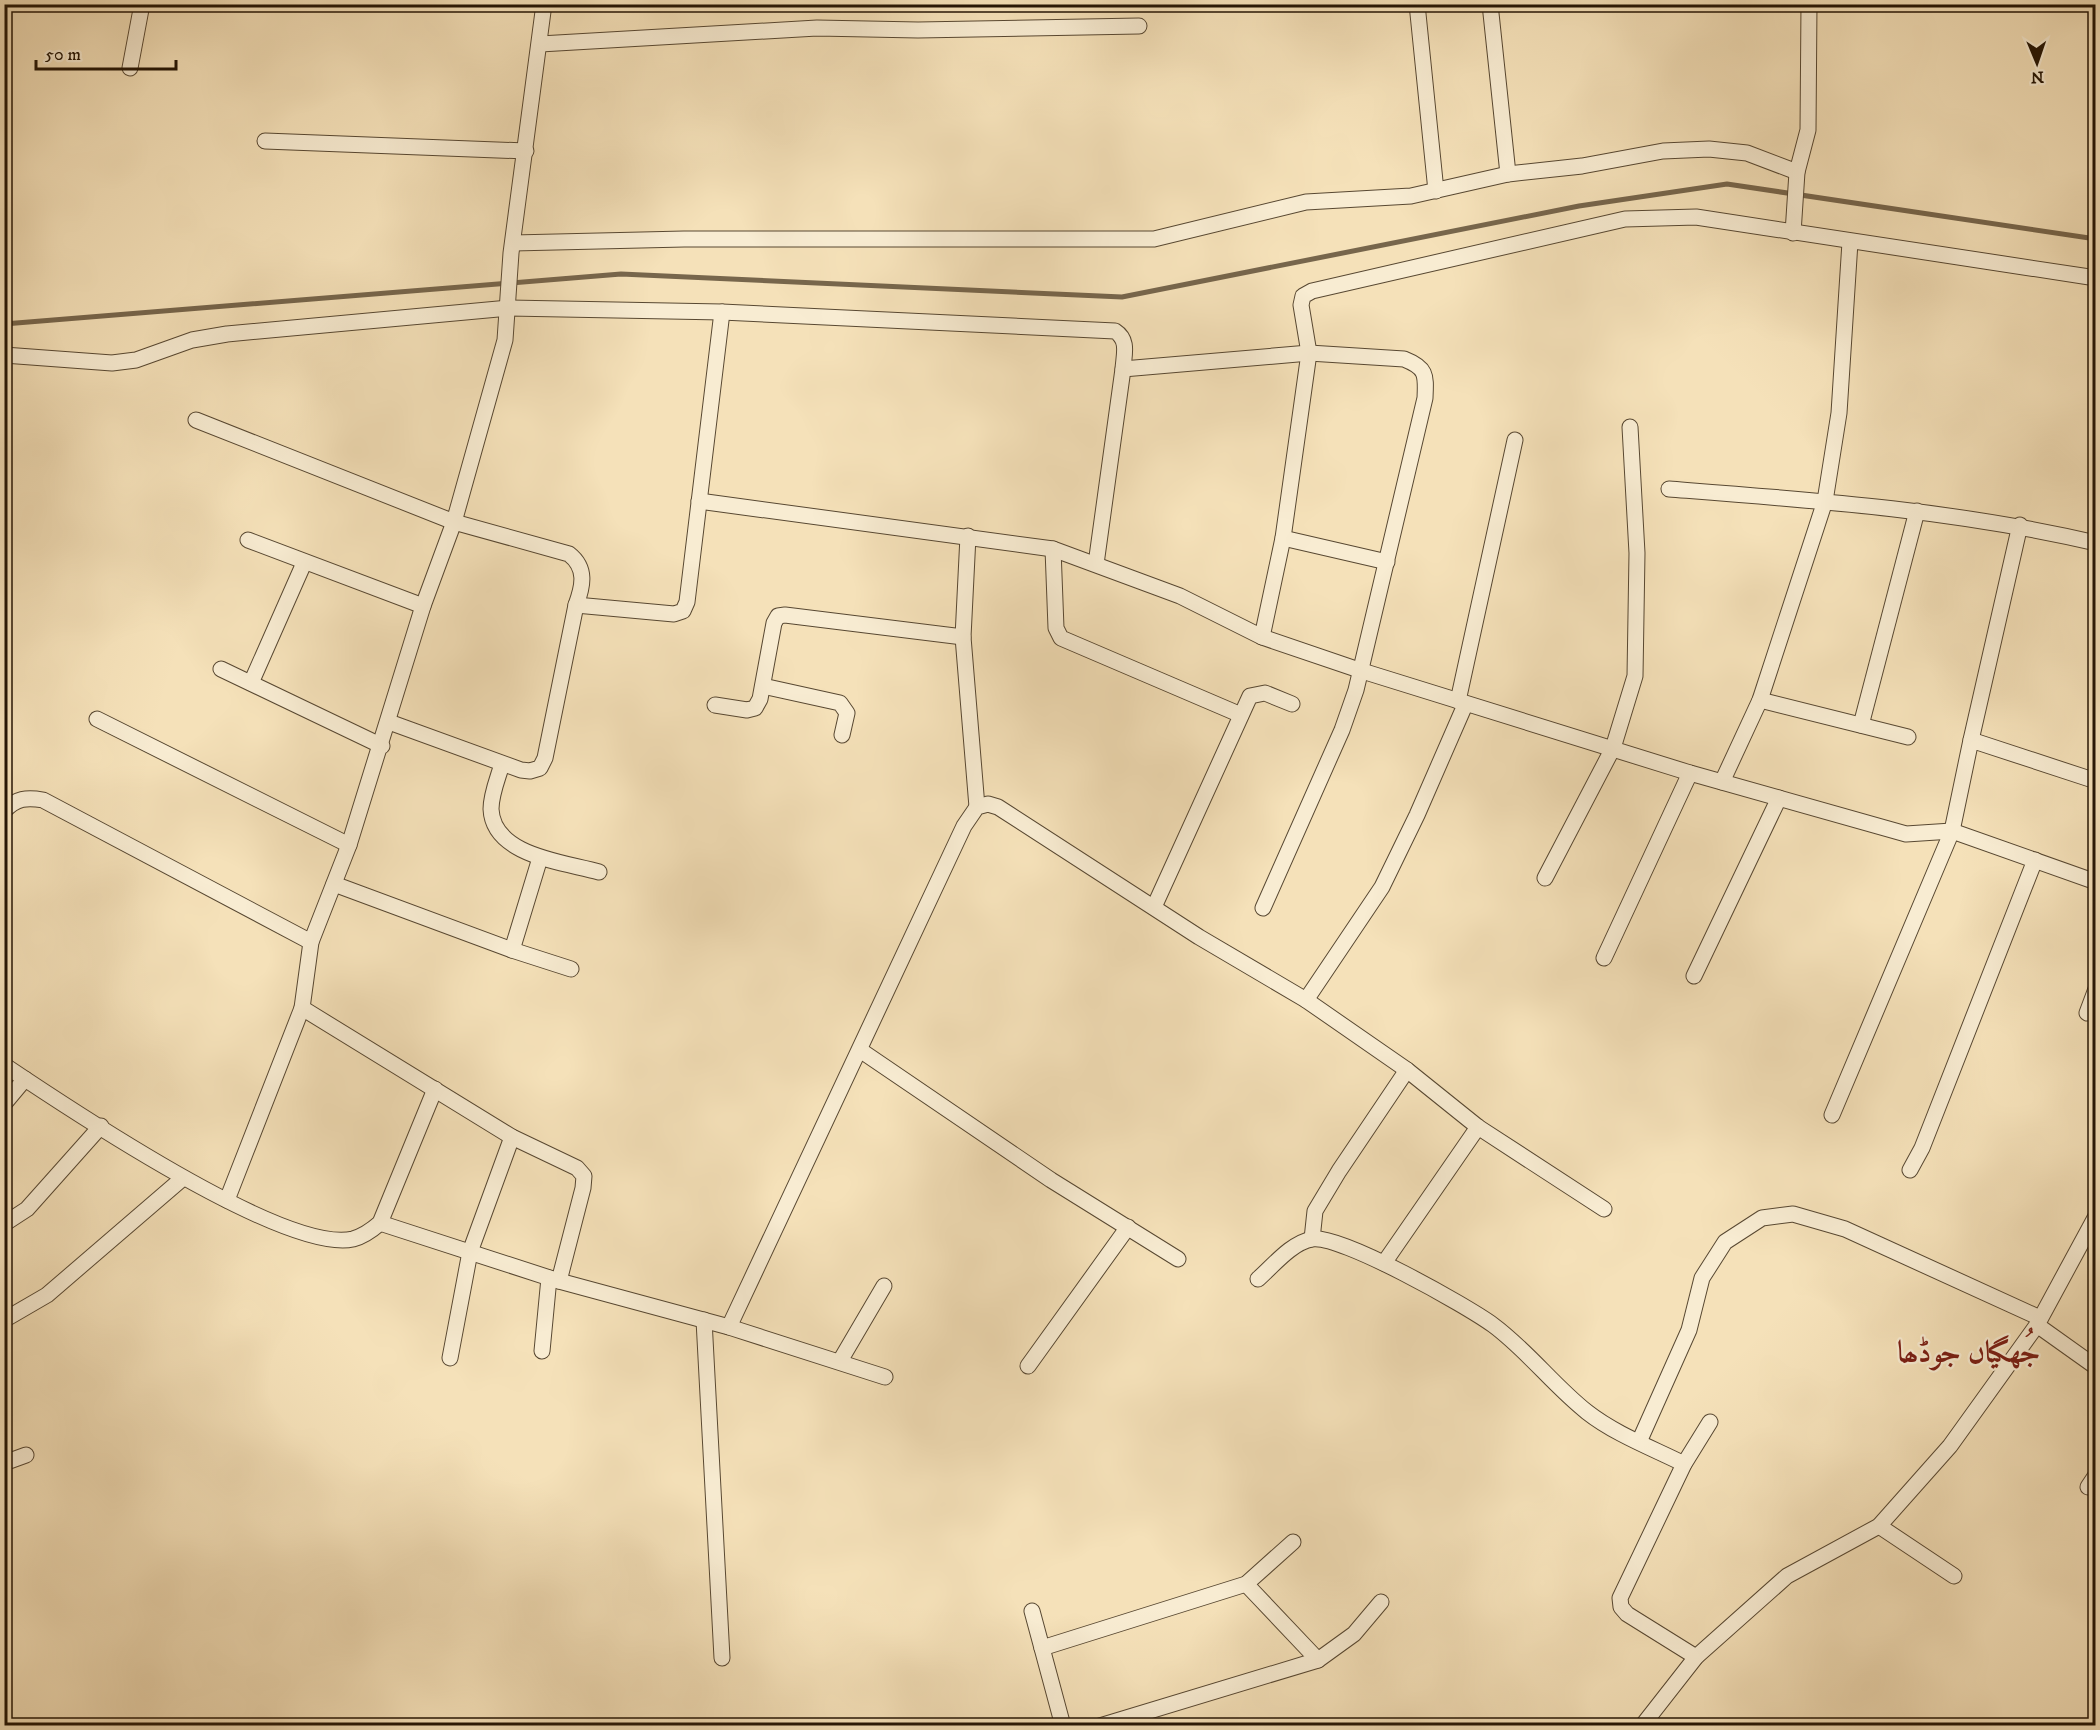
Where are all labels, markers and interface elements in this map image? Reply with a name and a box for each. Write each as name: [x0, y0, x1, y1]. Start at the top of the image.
scale bar: [36, 33, 176, 71]
north arrow: [2007, 33, 2067, 93]
text: 50 m: [45, 44, 81, 66]
text: N: [2031, 67, 2044, 87]
district label: جُھگیاں جوڈھا: [1897, 1327, 2041, 1372]

